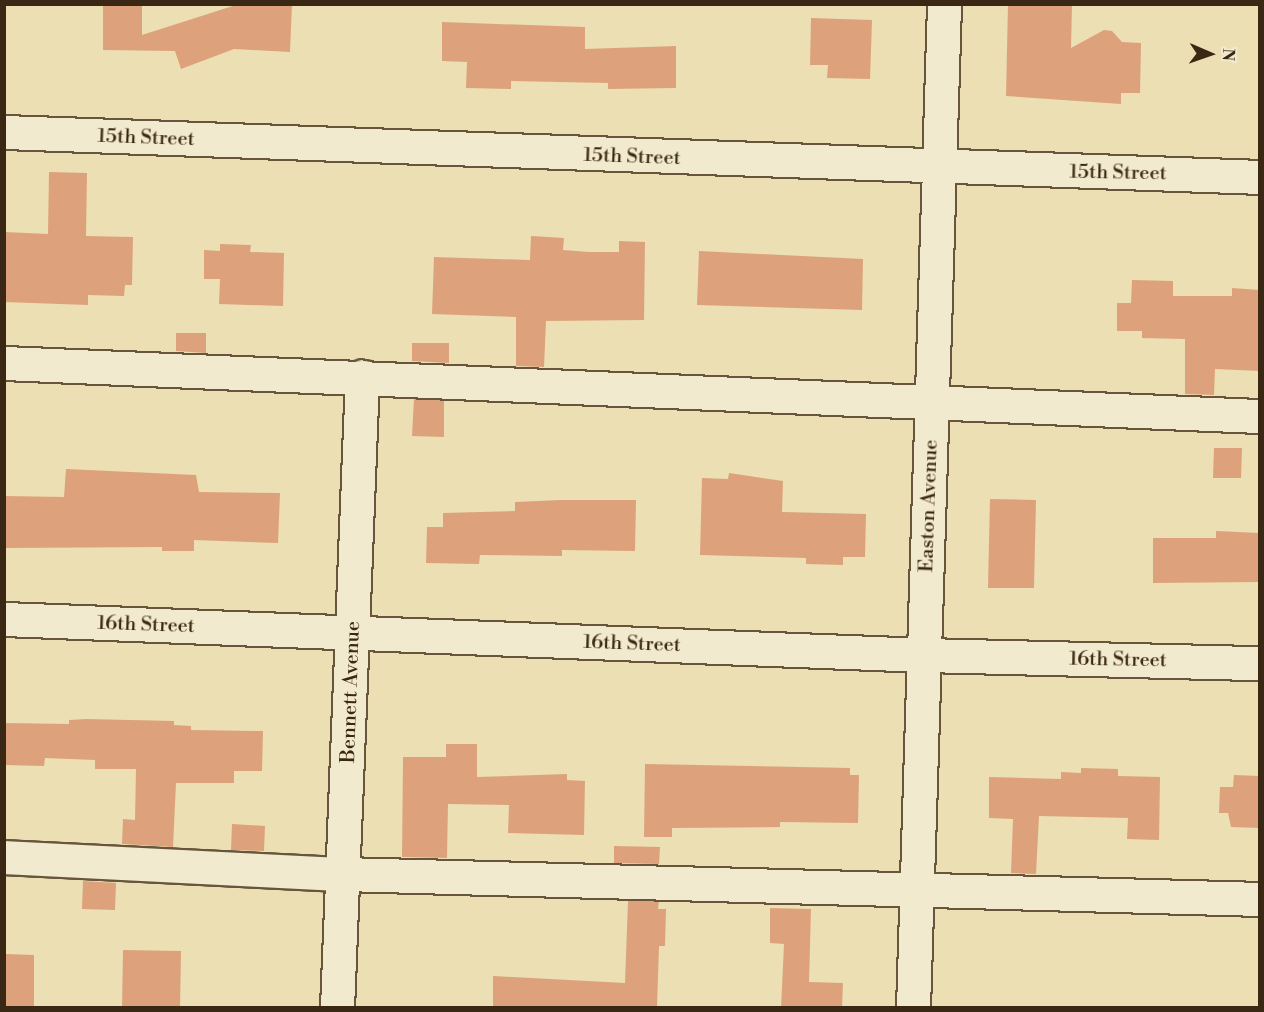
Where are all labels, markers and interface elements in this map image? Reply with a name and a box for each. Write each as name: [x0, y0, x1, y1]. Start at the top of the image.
north arrow: [1180, 24, 1240, 84]
text: N: [1218, 48, 1238, 61]
street label: 15th Street: [97, 124, 195, 152]
street label: 15th Street: [583, 143, 681, 171]
street label: 15th Street: [1069, 160, 1167, 186]
street label: Easton Avenue: [915, 439, 943, 573]
street label: 16th Street: [97, 611, 195, 639]
street label: Bennett Avenue: [337, 620, 365, 764]
street label: 16th Street: [583, 630, 681, 658]
street label: 16th Street: [1069, 647, 1167, 673]

